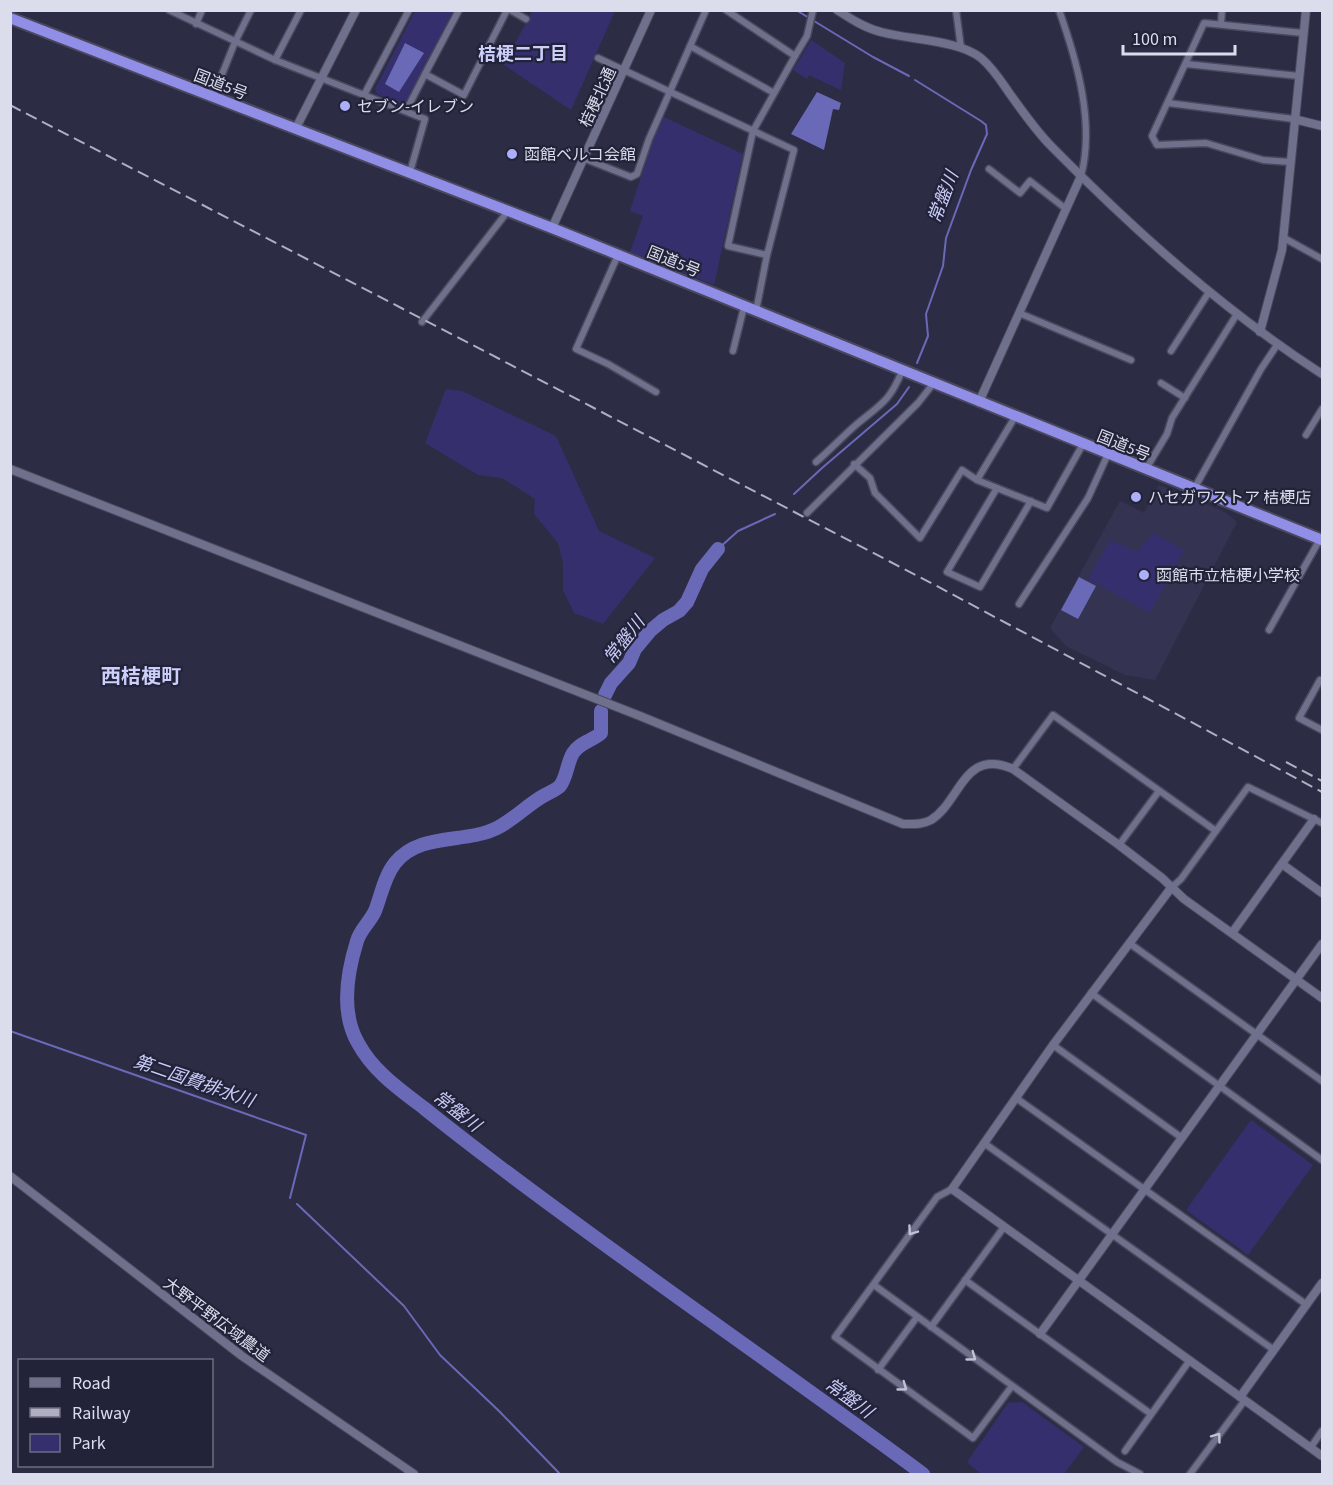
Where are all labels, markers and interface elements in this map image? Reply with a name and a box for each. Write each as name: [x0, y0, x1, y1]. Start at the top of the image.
scale bar: [1123, 18, 1236, 56]
text: 100 m: [1132, 27, 1177, 52]
district label: 桔梗二丁目: [478, 42, 568, 67]
street label: 桔梗北通: [574, 64, 621, 131]
street label: 国道5号: [191, 65, 251, 105]
place label: セブン-イレブン: [357, 96, 474, 118]
marker: セブン-イレブン: [338, 99, 352, 113]
place label: 函館ベルコ会館: [524, 144, 636, 166]
marker: 函館ベルコ会館: [505, 147, 519, 161]
water label: 常盤川: [922, 166, 966, 227]
street label: 国道5号: [644, 241, 704, 283]
street label: 国道5号: [1094, 425, 1154, 467]
place label: ハセガワストア 桔梗店: [1148, 487, 1311, 509]
marker: ハセガワストア 桔梗店: [1129, 490, 1143, 504]
place label: 函館市立桔梗小学校: [1156, 565, 1300, 587]
marker: 函館市立桔梗小学校: [1137, 568, 1151, 582]
water label: 常盤川: [598, 610, 652, 669]
district label: 西桔梗町: [101, 663, 181, 691]
water label: 第二国費排水川: [130, 1049, 259, 1114]
water label: 常盤川: [428, 1085, 487, 1139]
one-way arrow: [908, 1225, 919, 1236]
street label: 大野平野広域農道: [159, 1272, 274, 1367]
one-way arrow: [966, 1349, 977, 1360]
legend: [18, 1359, 213, 1467]
text: Road: [72, 1371, 111, 1396]
water label: 常盤川: [820, 1372, 880, 1426]
one-way arrow: [896, 1380, 907, 1391]
text: Railway: [72, 1401, 131, 1426]
text: Park: [72, 1431, 106, 1456]
one-way arrow: [1210, 1433, 1221, 1444]

